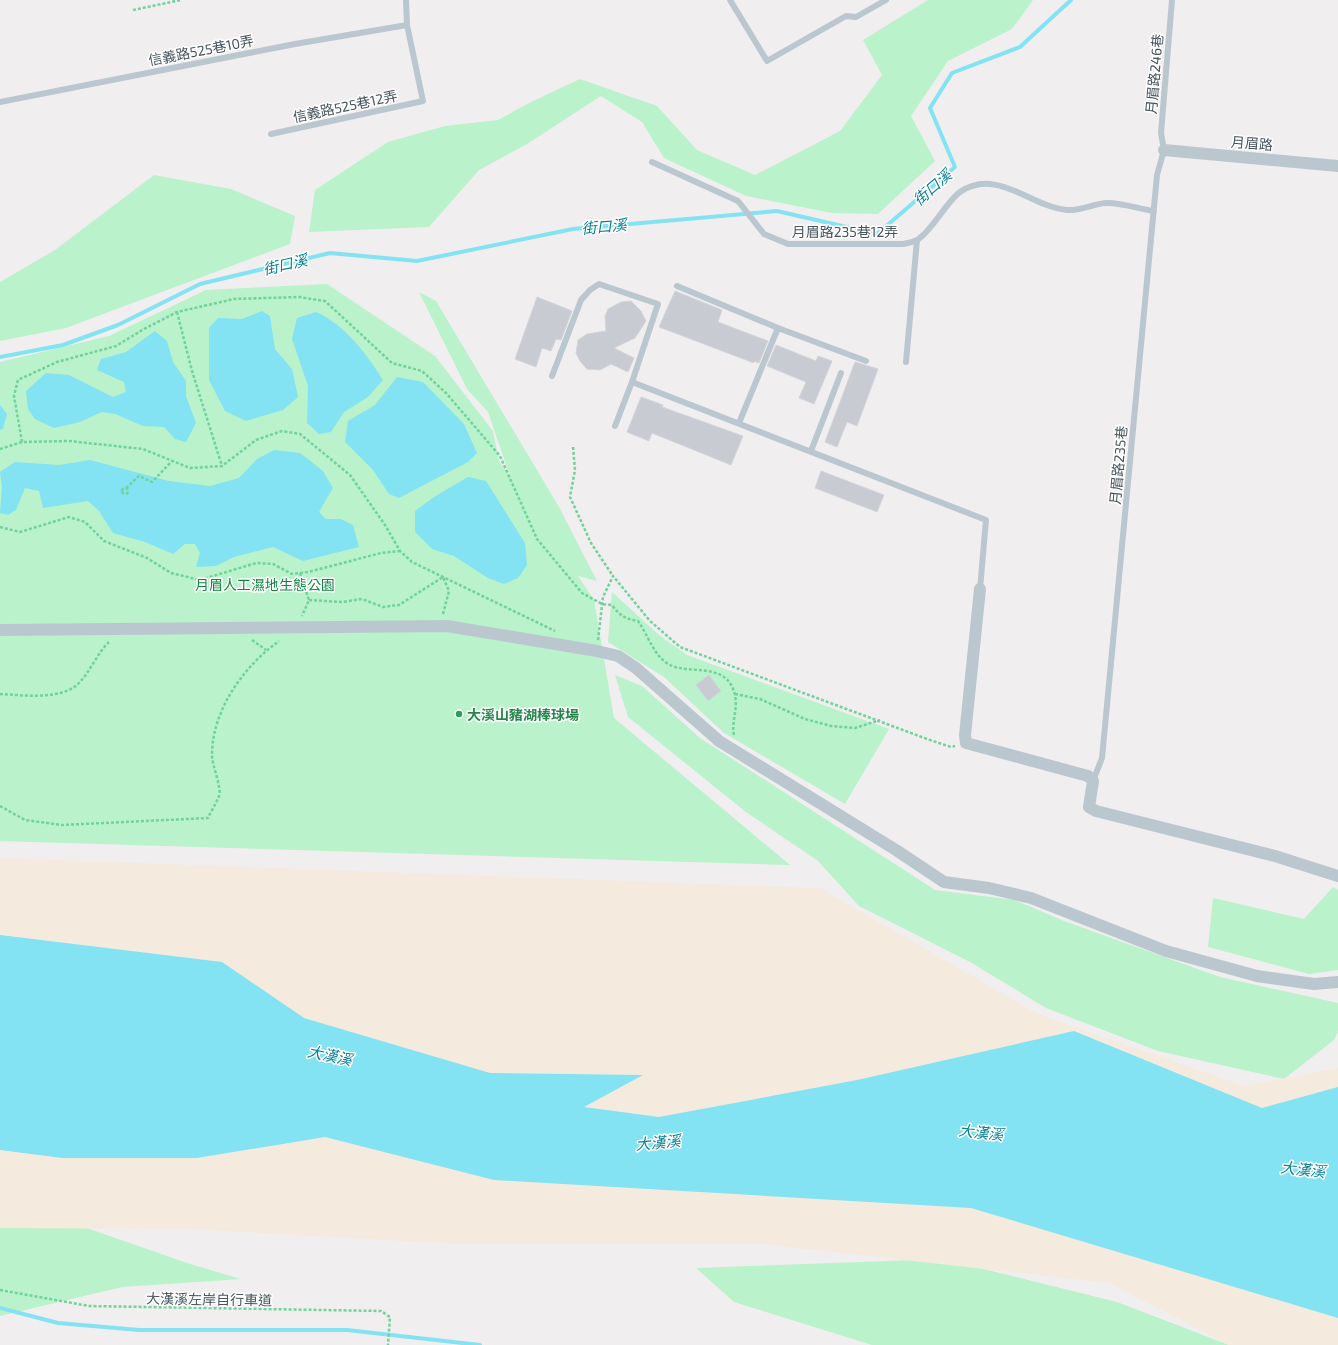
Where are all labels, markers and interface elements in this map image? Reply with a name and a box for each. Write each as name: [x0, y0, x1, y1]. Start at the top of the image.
street label: 信義路525巷10弄: [147, 31, 255, 69]
street label: 月眉路246巷: [1142, 33, 1166, 115]
street label: 信義路525巷12弄: [291, 87, 399, 125]
street label: 月眉路: [1230, 133, 1274, 153]
water label: 街口溪: [909, 164, 956, 209]
water label: 街口溪: [581, 215, 629, 237]
street label: 月眉路235巷12弄: [792, 223, 898, 240]
water label: 街口溪: [261, 250, 311, 278]
street label: 月眉路235巷: [1106, 425, 1130, 505]
park label: 月眉人工濕地生態公園: [195, 576, 335, 593]
place label: 大溪山豬湖棒球場: [467, 706, 579, 723]
marker: 大溪山豬湖棒球場: [454, 709, 464, 719]
water label: 大漢溪: [306, 1042, 356, 1069]
water label: 大漢溪: [958, 1121, 1006, 1144]
water label: 大漢溪: [635, 1131, 683, 1153]
water label: 大漢溪: [1280, 1158, 1328, 1181]
street label: 大漢溪左岸自行車道: [146, 1289, 272, 1309]

